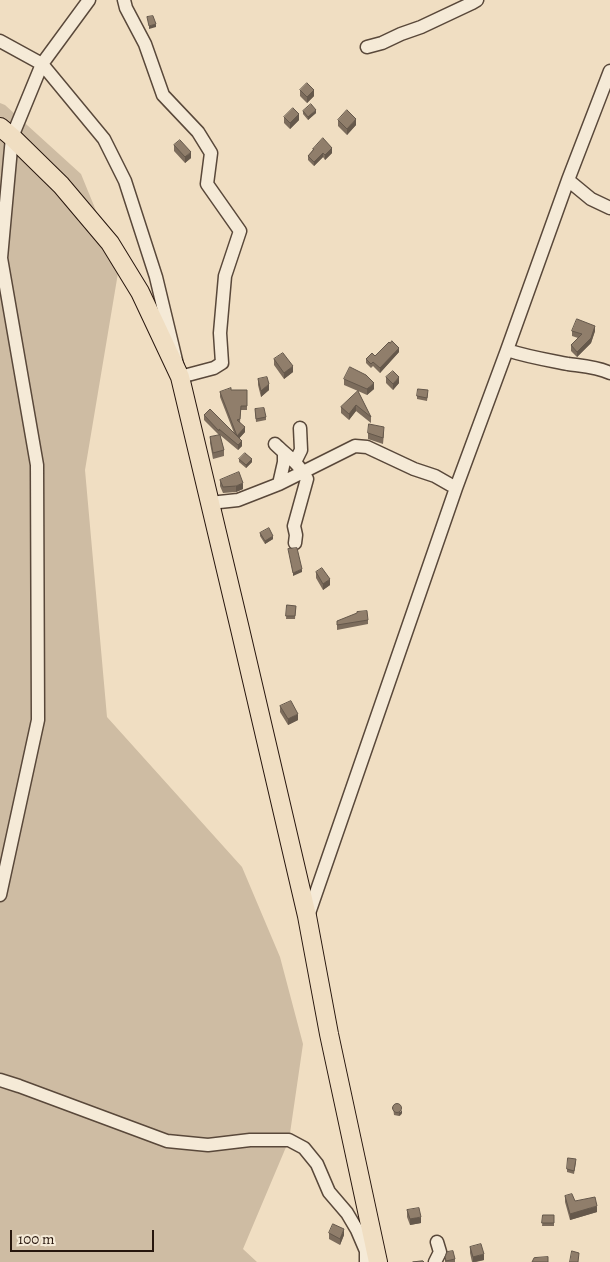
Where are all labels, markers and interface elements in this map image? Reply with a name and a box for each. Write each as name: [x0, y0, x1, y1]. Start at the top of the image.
scale bar: [12, 1220, 156, 1252]
text: 100 m: [18, 1229, 55, 1249]

